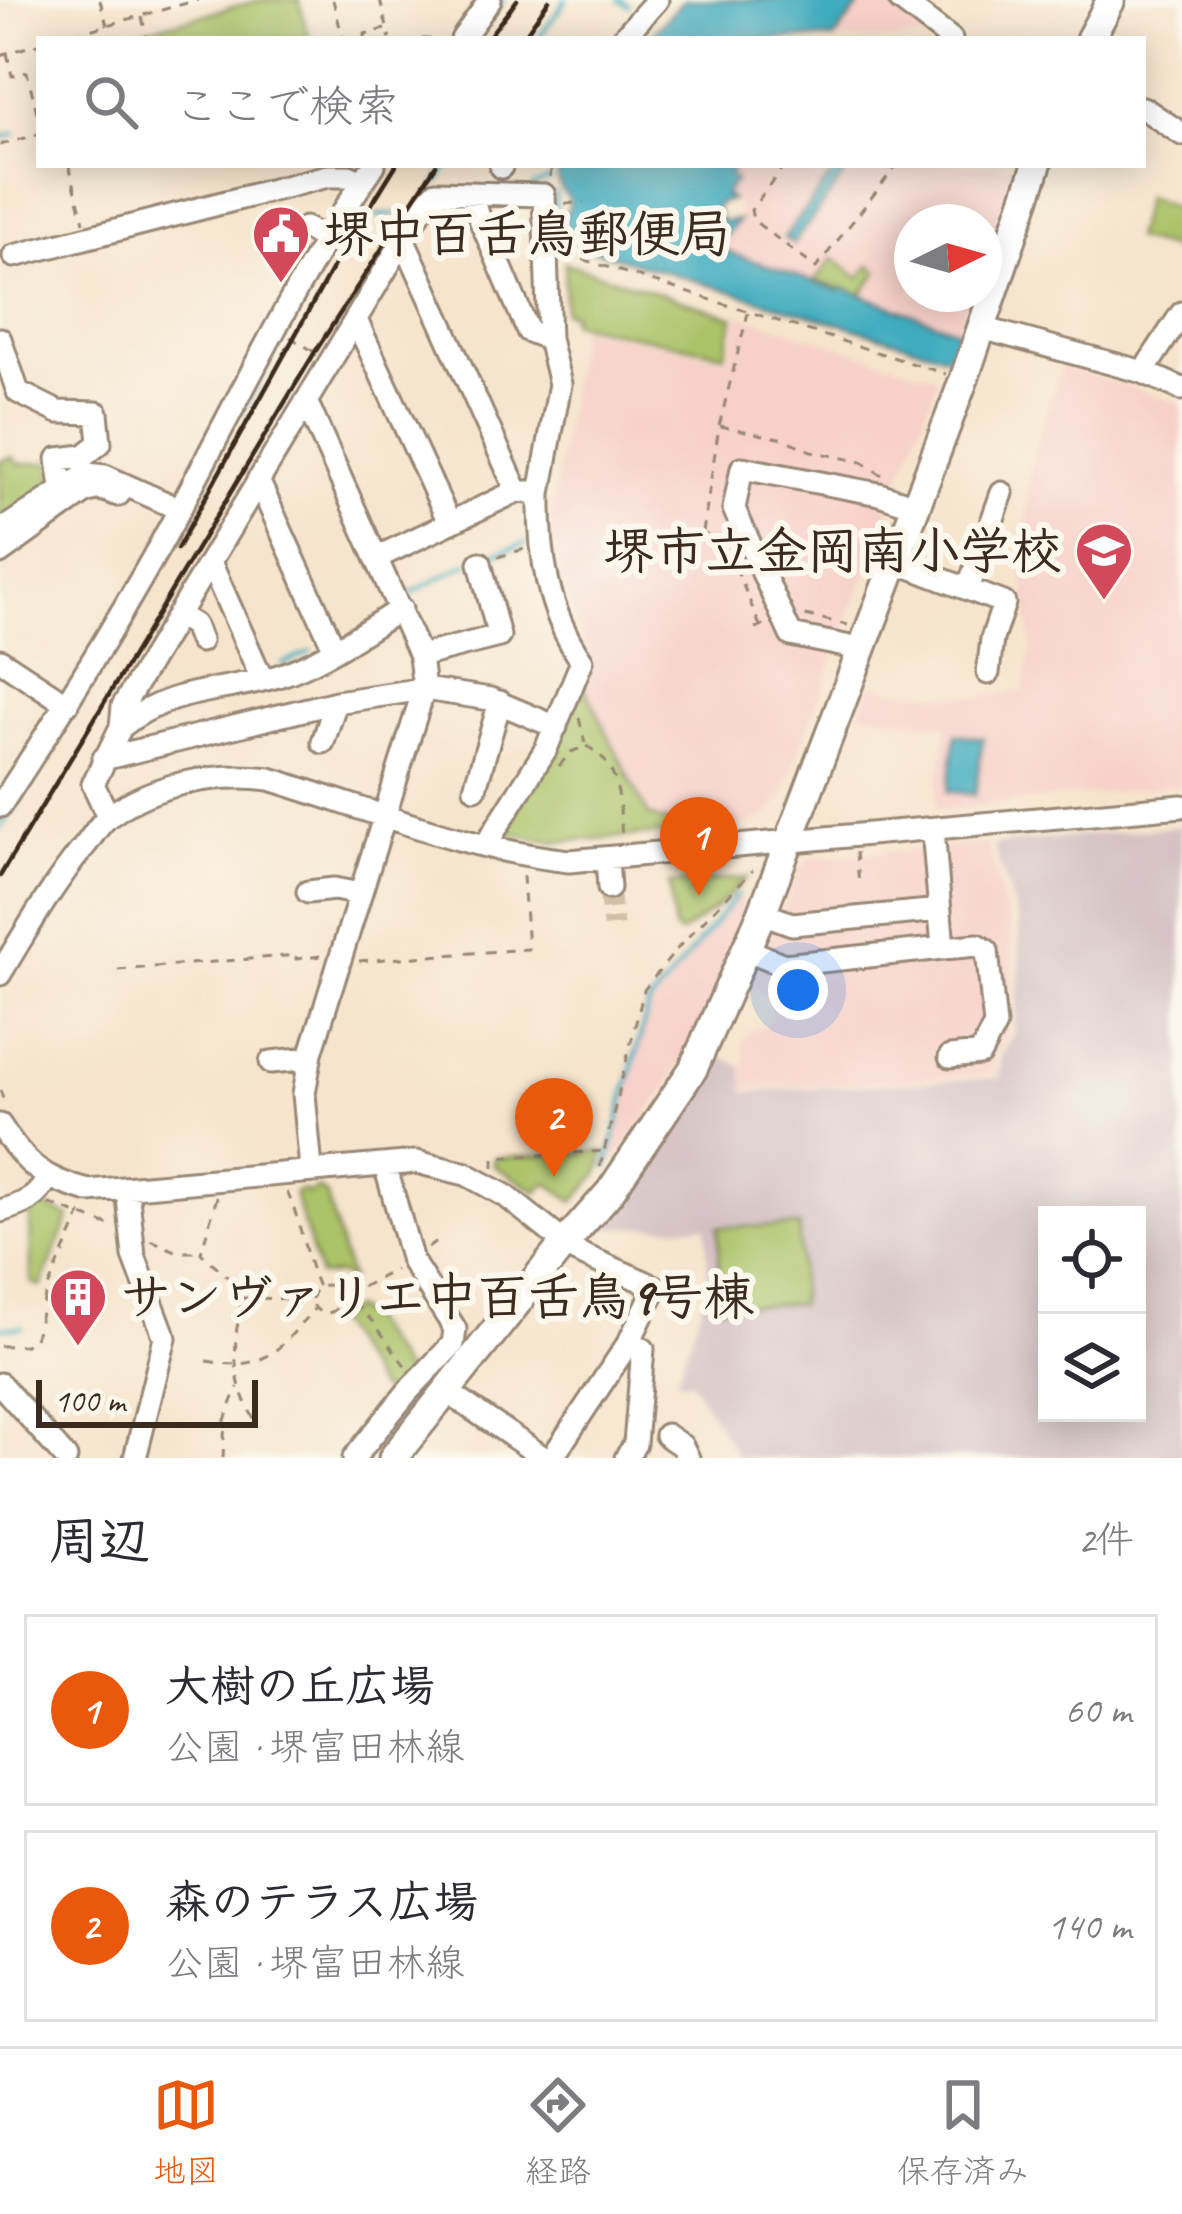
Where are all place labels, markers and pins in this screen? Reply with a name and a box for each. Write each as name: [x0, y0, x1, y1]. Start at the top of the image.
place label: 堺中百舌鳥郵便局: [323, 202, 731, 266]
public building icon: 堺中百舌鳥郵便局: [250, 203, 312, 285]
place label: 堺市立金岡南小学校: [603, 519, 1062, 583]
school or university icon: 堺市立金岡南小学校: [1073, 520, 1135, 602]
pin: 1: [660, 797, 738, 896]
pin: 2: [515, 1078, 593, 1177]
place label: サンヴァリエ中百舌鳥9号棟: [120, 1265, 754, 1329]
building icon: サンヴァリエ中百舌鳥9号棟: [47, 1266, 109, 1348]

